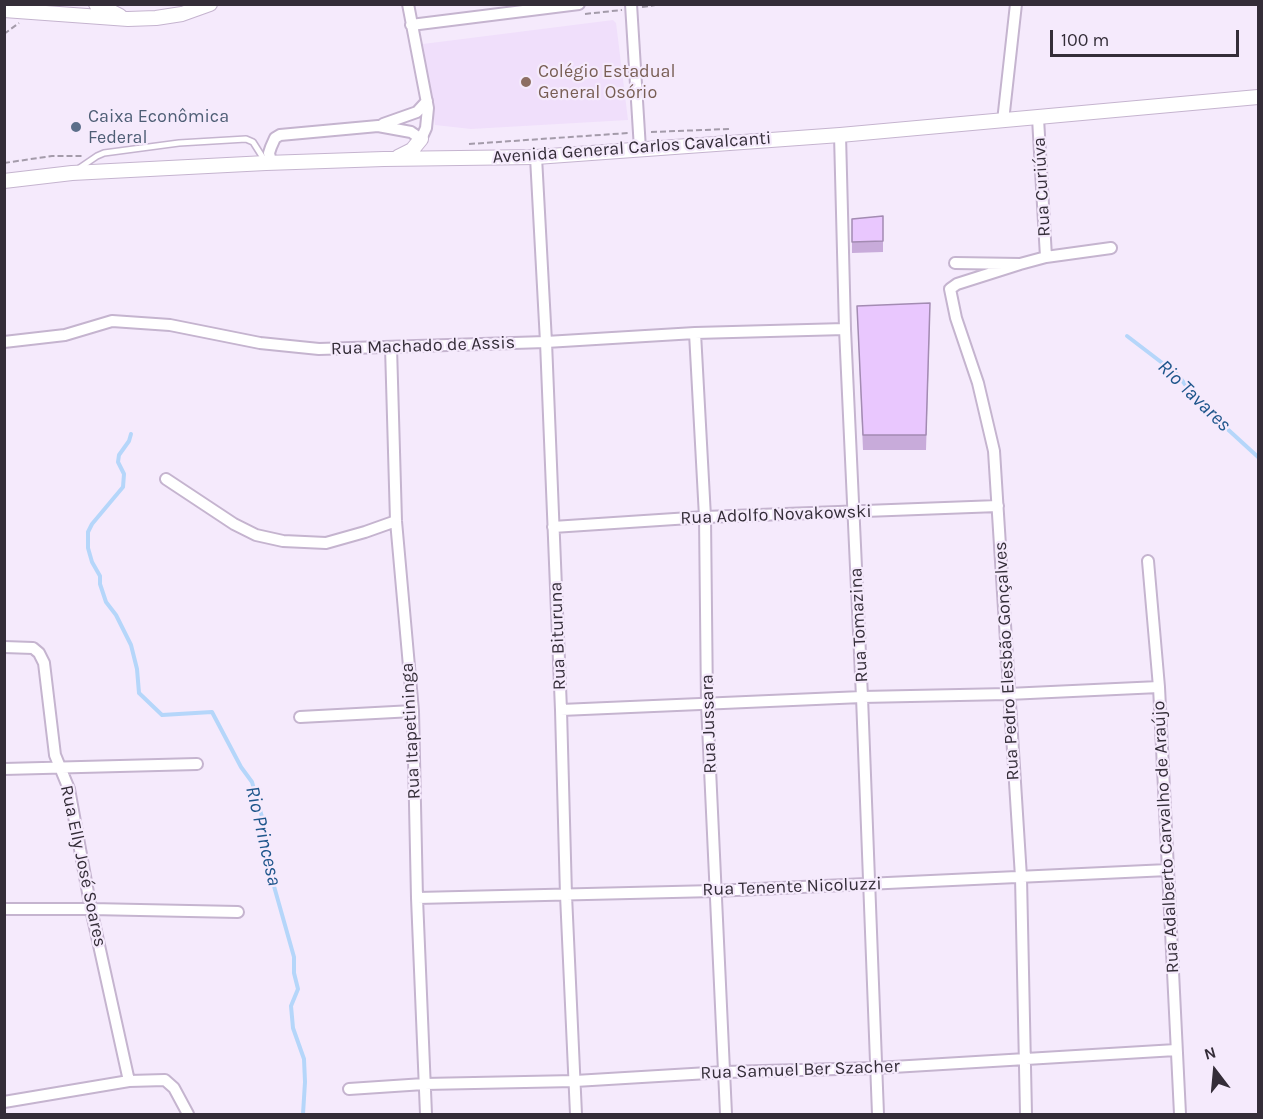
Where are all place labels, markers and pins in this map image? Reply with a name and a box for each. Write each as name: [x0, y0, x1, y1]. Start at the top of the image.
place label: Colégio Estadual General Osório: [538, 61, 676, 104]
marker: Colégio Estadual General Osório: [519, 75, 533, 89]
place label: Caixa Econômica Federal: [88, 106, 229, 148]
marker: Caixa Econômica Federal: [69, 120, 83, 134]

